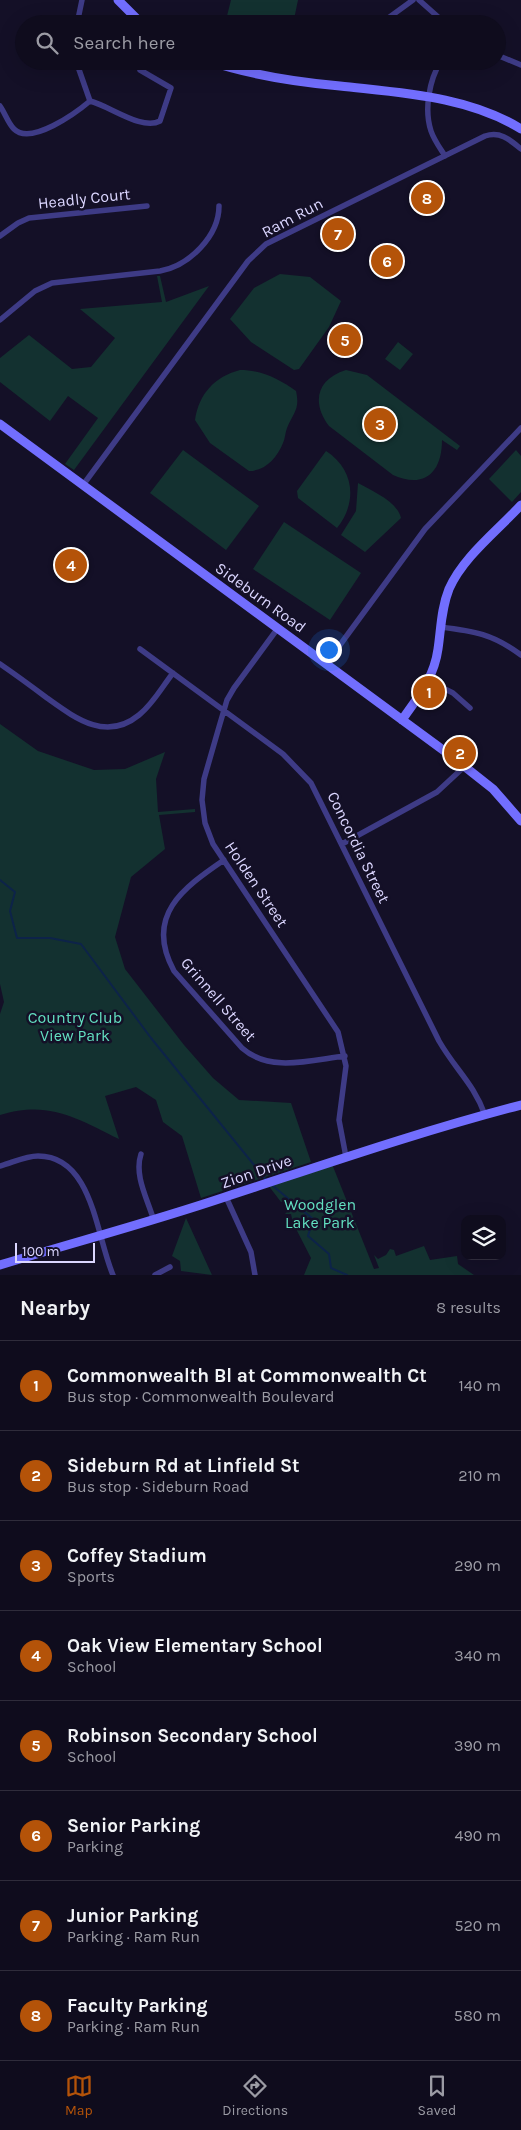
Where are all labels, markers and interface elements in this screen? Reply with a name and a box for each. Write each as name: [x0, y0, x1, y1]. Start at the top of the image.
search box: [15, 15, 506, 70]
icon: search: [33, 29, 61, 57]
text: Search here: [73, 32, 175, 54]
pin: 8: [411, 179, 443, 217]
street label: Headly Court: [37, 184, 131, 213]
street label: Ram Run: [258, 193, 326, 241]
pin: 7: [322, 215, 354, 253]
pin: 6: [371, 242, 403, 280]
pin: 5: [329, 321, 361, 359]
pin: 3: [364, 405, 396, 443]
pin: 4: [55, 546, 87, 584]
street label: Sideburn Road: [212, 558, 310, 637]
your location: [316, 637, 342, 663]
pin: 1: [413, 673, 445, 711]
pin: 2: [444, 734, 476, 772]
street label: Concordia Street: [323, 788, 394, 906]
street label: Holden Street: [221, 838, 292, 931]
street label: Grinnell Street: [177, 953, 260, 1045]
park label: Country Club View Park: [28, 1008, 122, 1045]
street label: Zion Drive: [218, 1150, 294, 1192]
park label: Woodglen Lake Park: [284, 1195, 356, 1232]
map controls: [461, 1215, 506, 1260]
button: layers: [461, 1215, 506, 1260]
scale bar: [15, 1240, 95, 1263]
text: 100 m: [22, 1243, 60, 1260]
text: Nearby: [20, 1296, 90, 1320]
text: 8 results: [436, 1298, 501, 1317]
text: Commonwealth Bl at Commonwealth Ct: [67, 1365, 427, 1387]
text: 1: [33, 1376, 39, 1395]
text: 140 m: [459, 1376, 501, 1395]
text: Bus stop · Commonwealth Boulevard: [67, 1387, 334, 1406]
text: Sideburn Rd at Linfield St: [67, 1455, 300, 1477]
text: 2: [31, 1466, 41, 1485]
text: 210 m: [458, 1466, 501, 1485]
text: Bus stop · Sideburn Road: [67, 1477, 249, 1496]
text: Coffey Stadium: [67, 1545, 207, 1567]
text: 3: [31, 1556, 41, 1575]
text: 290 m: [454, 1556, 501, 1575]
text: Sports: [67, 1567, 115, 1586]
text: Oak View Elementary School: [67, 1635, 323, 1657]
text: 4: [31, 1646, 41, 1665]
text: 340 m: [454, 1646, 501, 1665]
text: School: [67, 1657, 117, 1676]
text: Robinson Secondary School: [67, 1725, 318, 1747]
text: 5: [31, 1736, 41, 1755]
text: 390 m: [454, 1736, 501, 1755]
text: School: [67, 1747, 117, 1766]
text: Senior Parking: [67, 1815, 200, 1837]
text: 6: [31, 1826, 41, 1845]
text: 490 m: [455, 1826, 501, 1845]
text: Parking: [67, 1837, 123, 1856]
text: Junior Parking: [67, 1905, 198, 1927]
text: 7: [32, 1916, 40, 1935]
text: 520 m: [454, 1916, 501, 1935]
text: Parking · Ram Run: [67, 1927, 200, 1946]
text: Faculty Parking: [67, 1995, 208, 2017]
text: 8: [31, 2006, 41, 2025]
text: 580 m: [454, 2006, 501, 2025]
text: Parking · Ram Run: [67, 2017, 200, 2036]
tab: Map: [65, 2072, 93, 2119]
tab: Directions: [222, 2072, 288, 2119]
tab: Saved: [418, 2072, 456, 2119]

